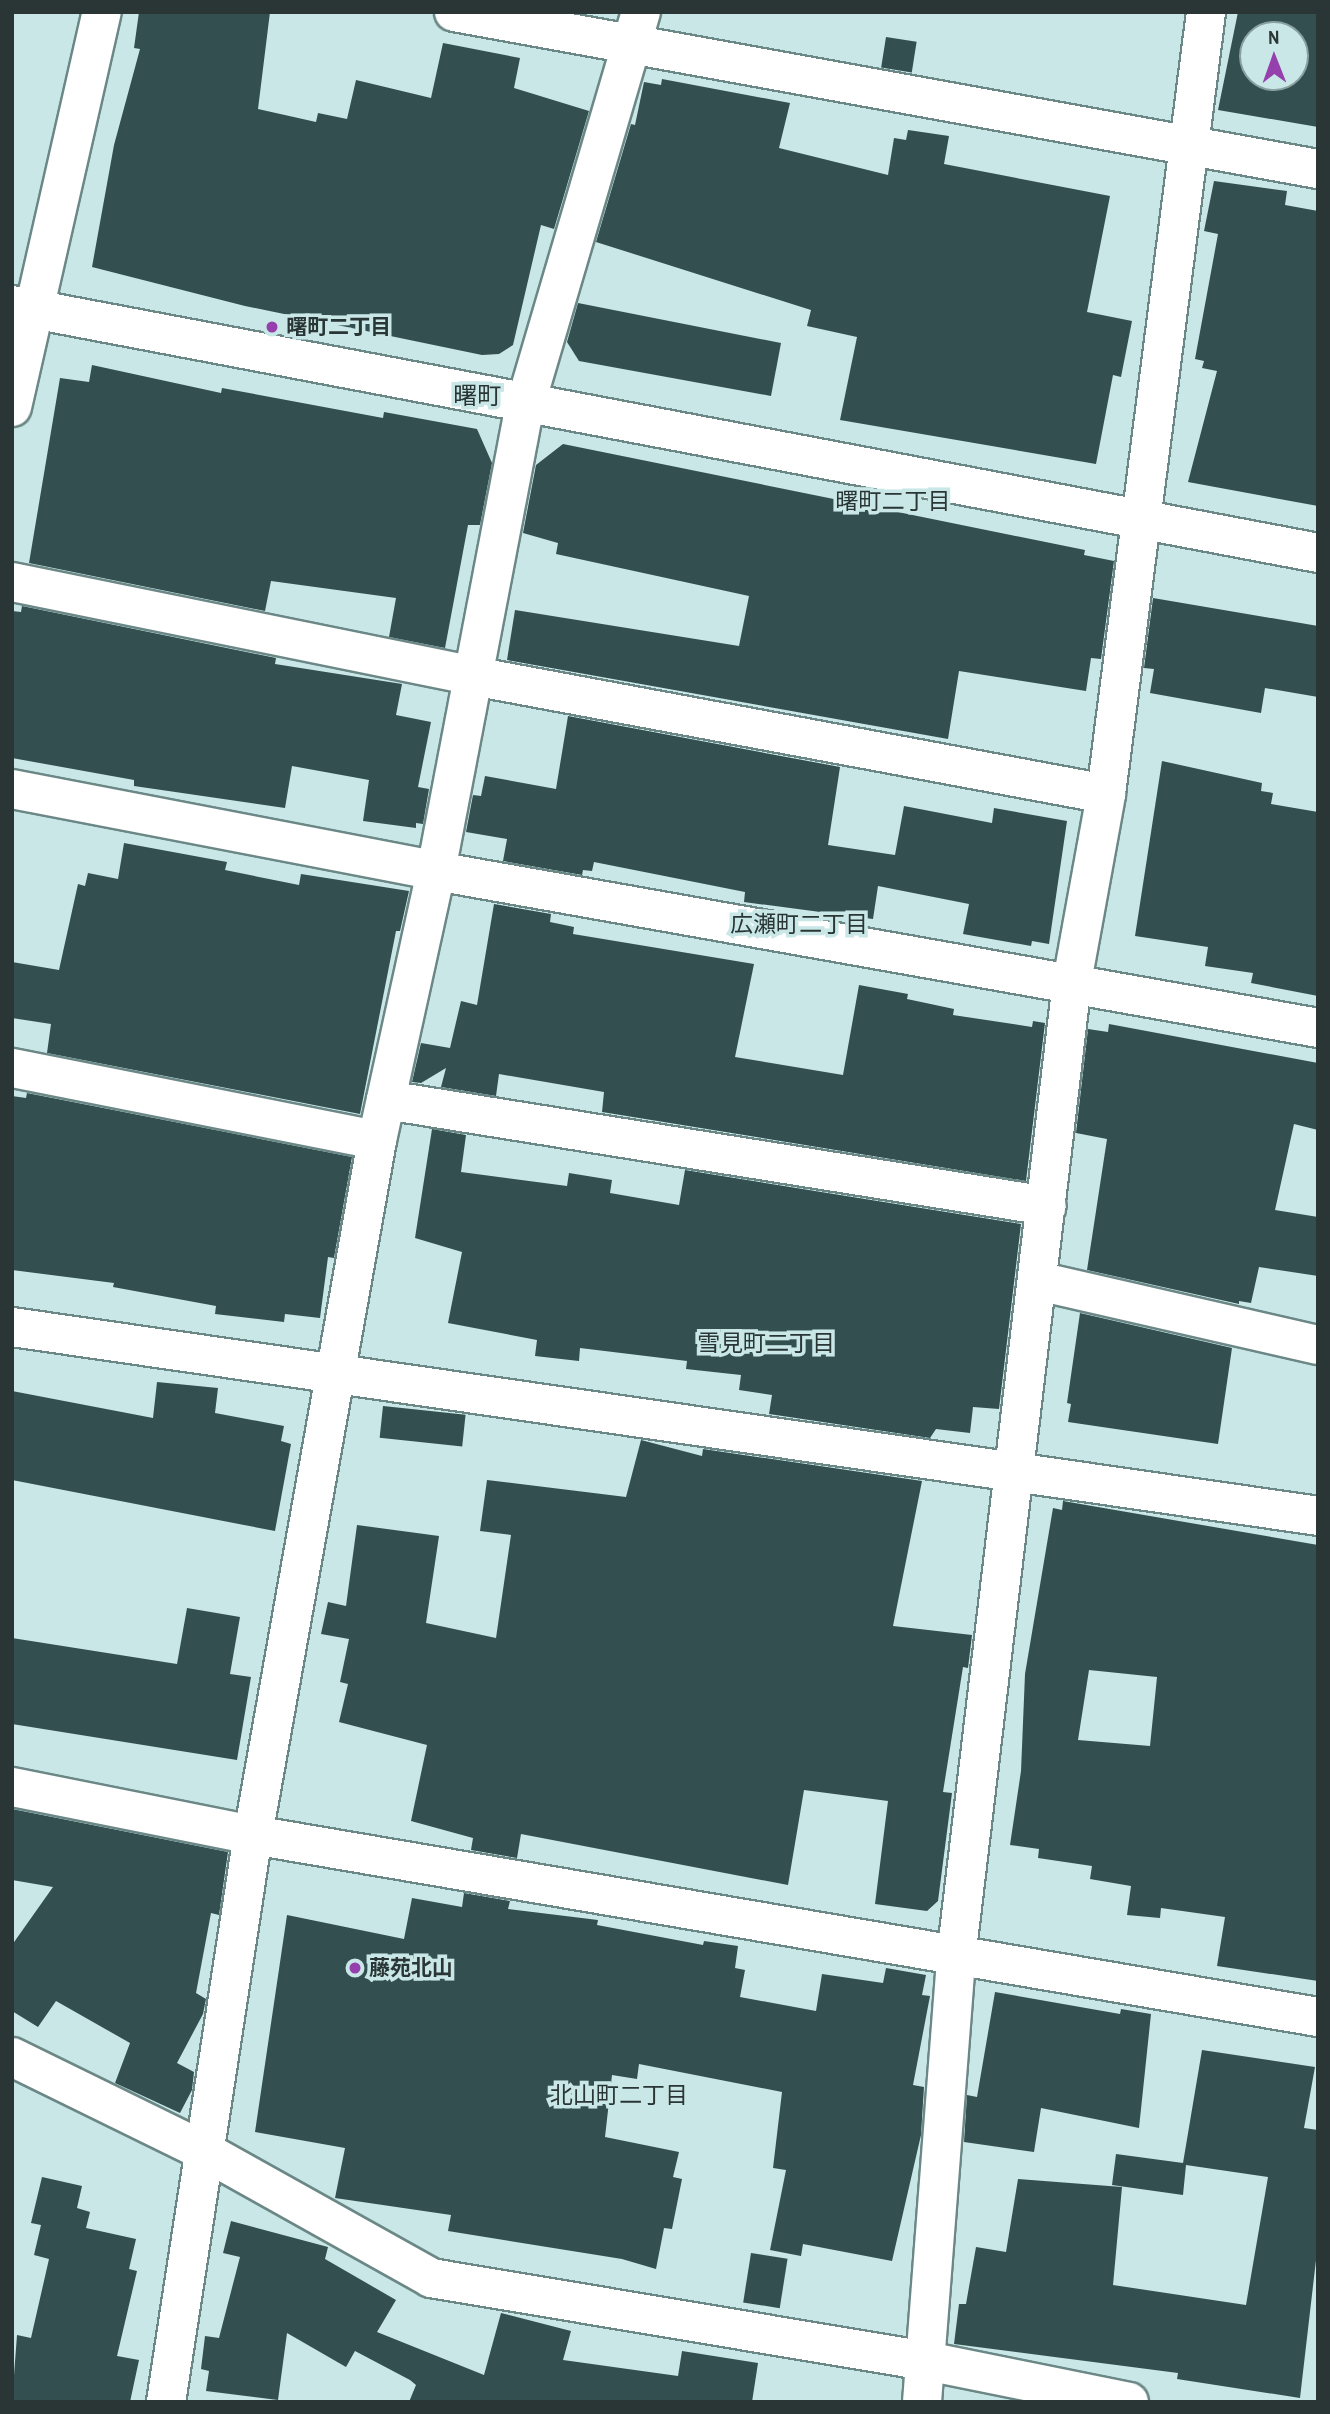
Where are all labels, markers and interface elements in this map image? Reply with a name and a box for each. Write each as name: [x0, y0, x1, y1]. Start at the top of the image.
north arrow: [1239, 21, 1309, 91]
text: N: [1268, 24, 1280, 50]
place label: 曙町二丁目: [286, 314, 391, 340]
marker: 曙町二丁目: [264, 319, 280, 335]
district label: 曙町: [453, 382, 501, 410]
district label: 曙町二丁目: [836, 487, 950, 515]
district label: 広瀬町二丁目: [730, 910, 868, 938]
district label: 雪見町二丁目: [697, 1329, 835, 1357]
place label: 藤苑北山: [369, 1955, 453, 1981]
marker: 藤苑北山: [347, 1960, 363, 1976]
district label: 北山町二丁目: [550, 2081, 688, 2109]

